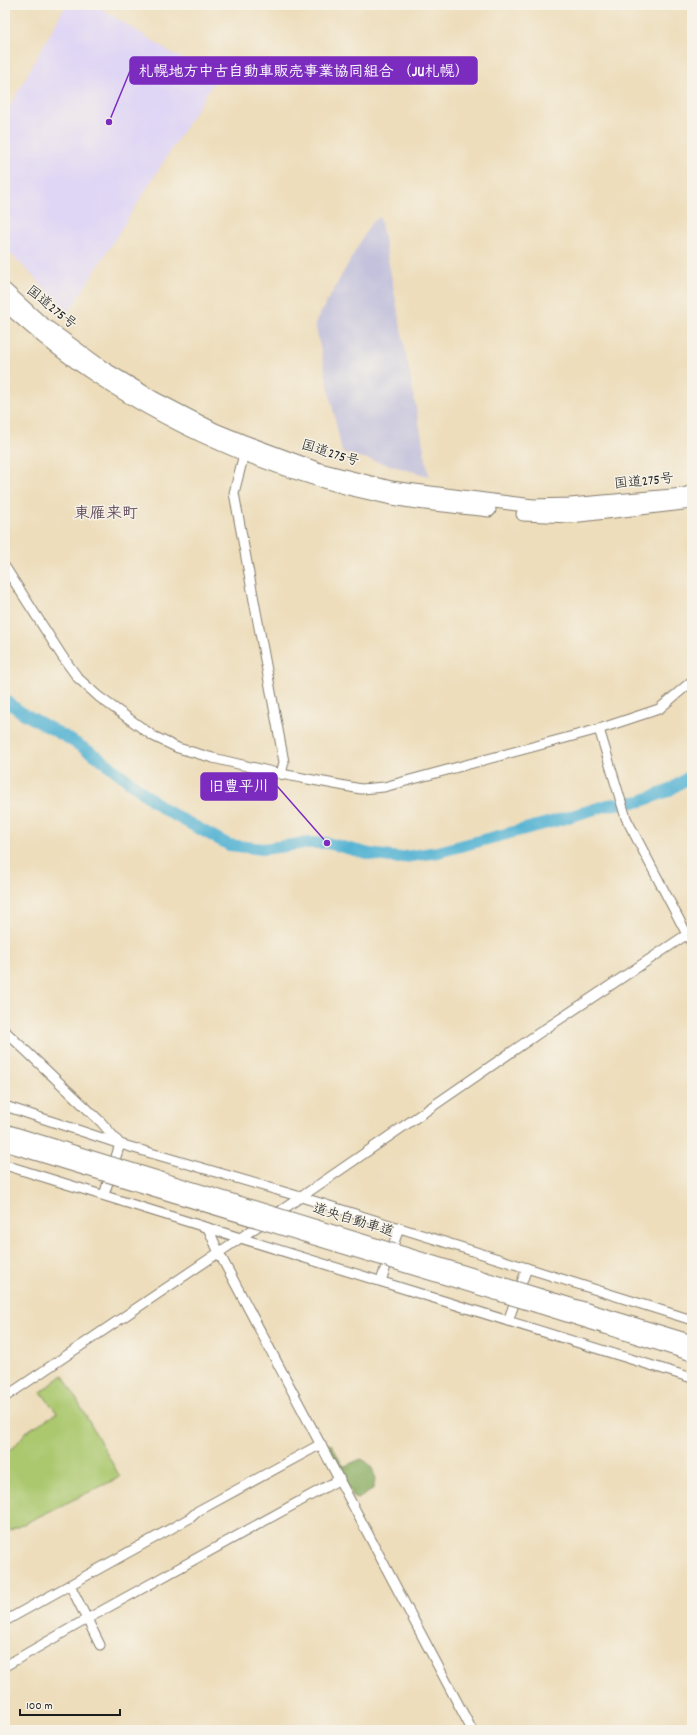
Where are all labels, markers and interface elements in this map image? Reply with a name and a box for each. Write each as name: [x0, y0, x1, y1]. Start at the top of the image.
callout: 札幌地方中古自動車販売事業協同組合 （JU札幌）: [130, 57, 477, 84]
text: 札幌地方中古自動車販売事業協同組合 （JU札幌）: [138, 62, 470, 84]
street label: 国道275号: [21, 281, 81, 335]
street label: 国道275号: [298, 436, 362, 472]
street label: 国道275号: [613, 469, 675, 495]
district label: 東雁来町: [74, 503, 138, 526]
callout: 旧豊平川: [201, 773, 277, 800]
text: 旧豊平川: [209, 777, 269, 799]
street label: 道央自動車道: [310, 1199, 396, 1243]
scale bar: [20, 1691, 120, 1717]
text: 100 m: [26, 1698, 53, 1715]

